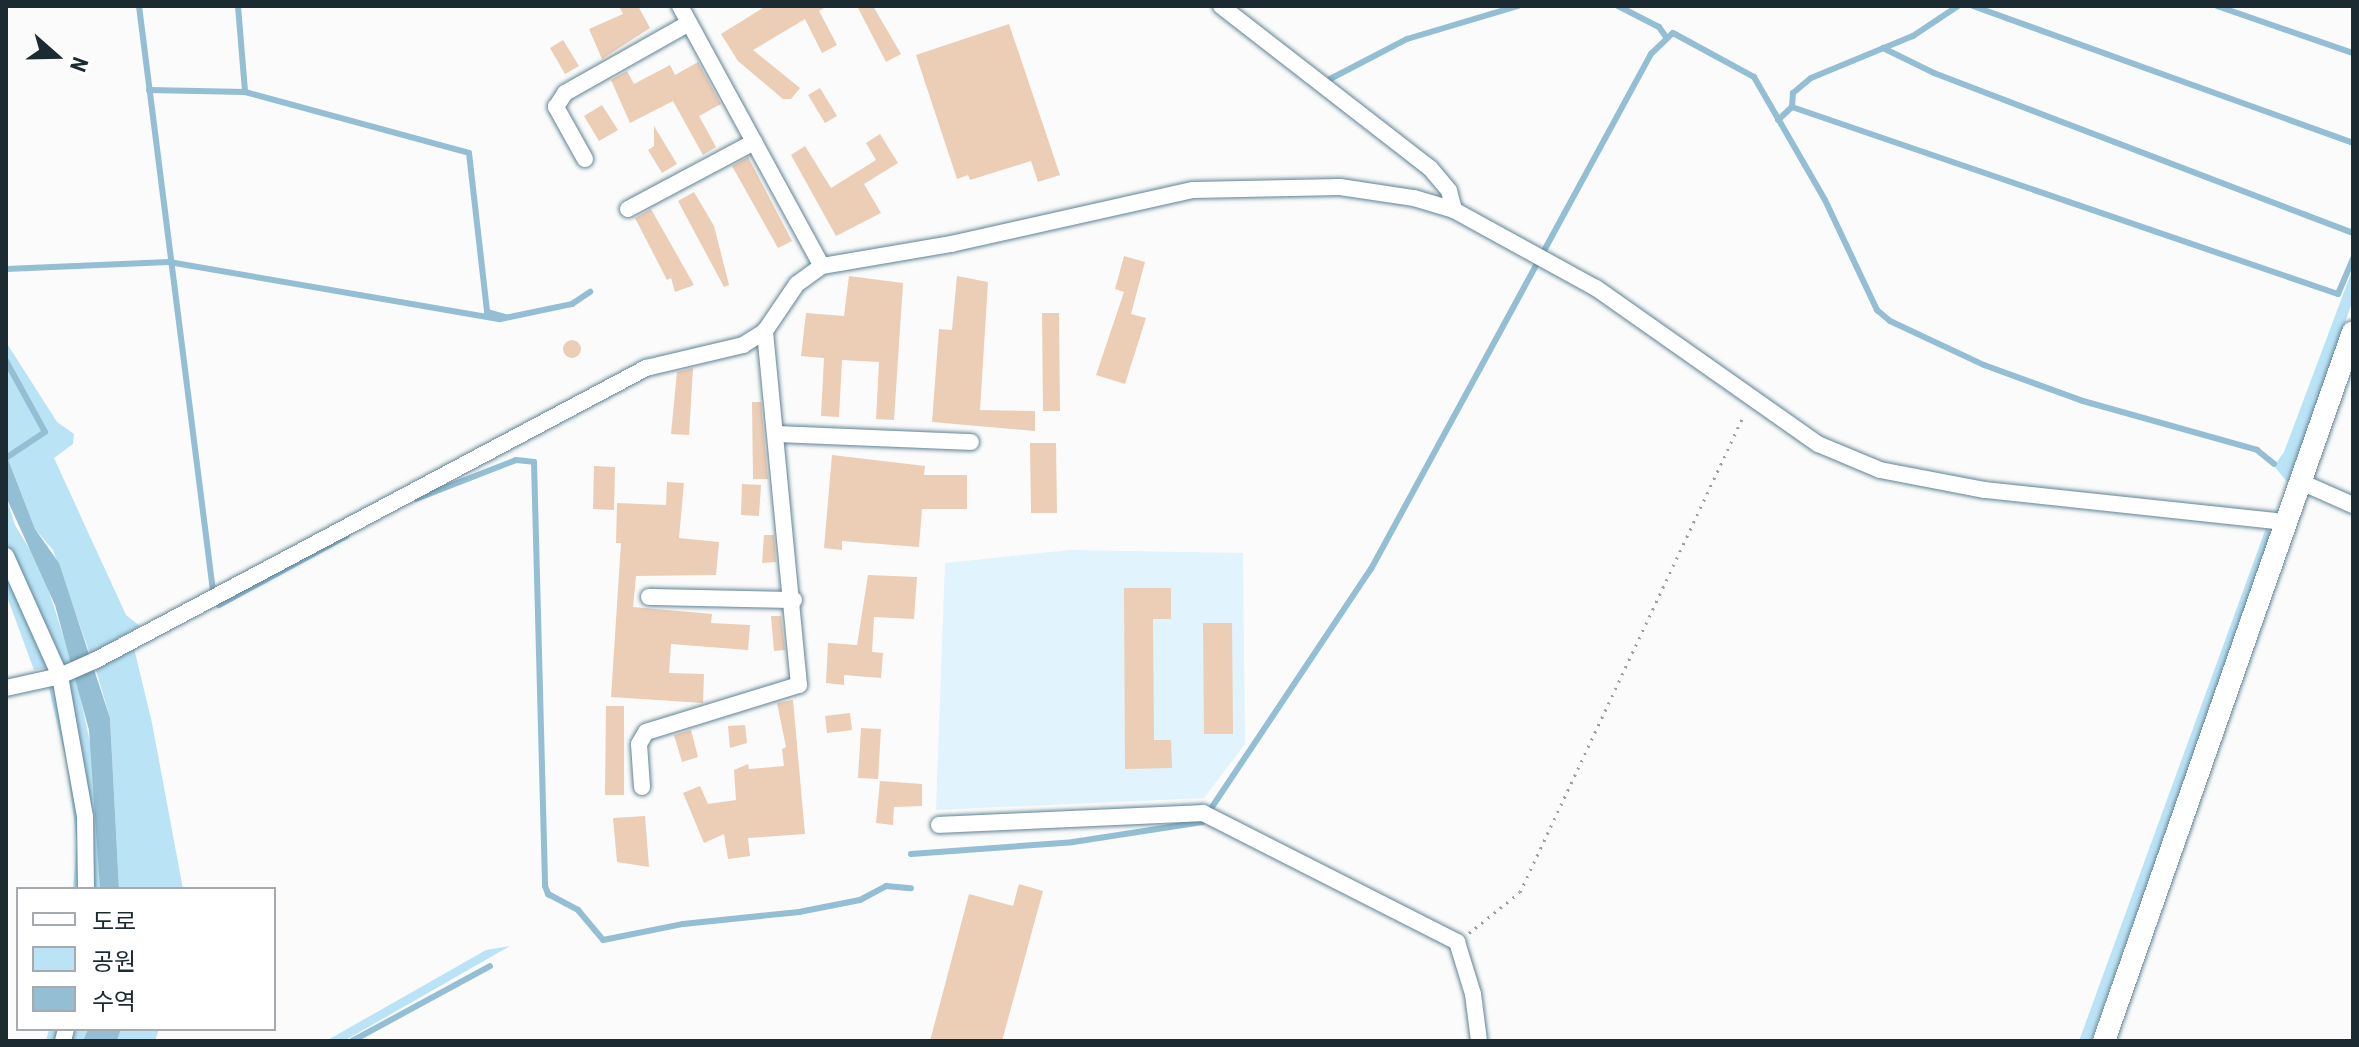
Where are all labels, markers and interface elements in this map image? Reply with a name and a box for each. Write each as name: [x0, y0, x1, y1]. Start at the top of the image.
north arrow: [16, 16, 96, 96]
text: N: [65, 54, 93, 75]
legend: [16, 887, 276, 1031]
text: 도로: [92, 908, 136, 936]
text: 공원: [92, 948, 136, 976]
text: 수역: [92, 988, 136, 1016]

